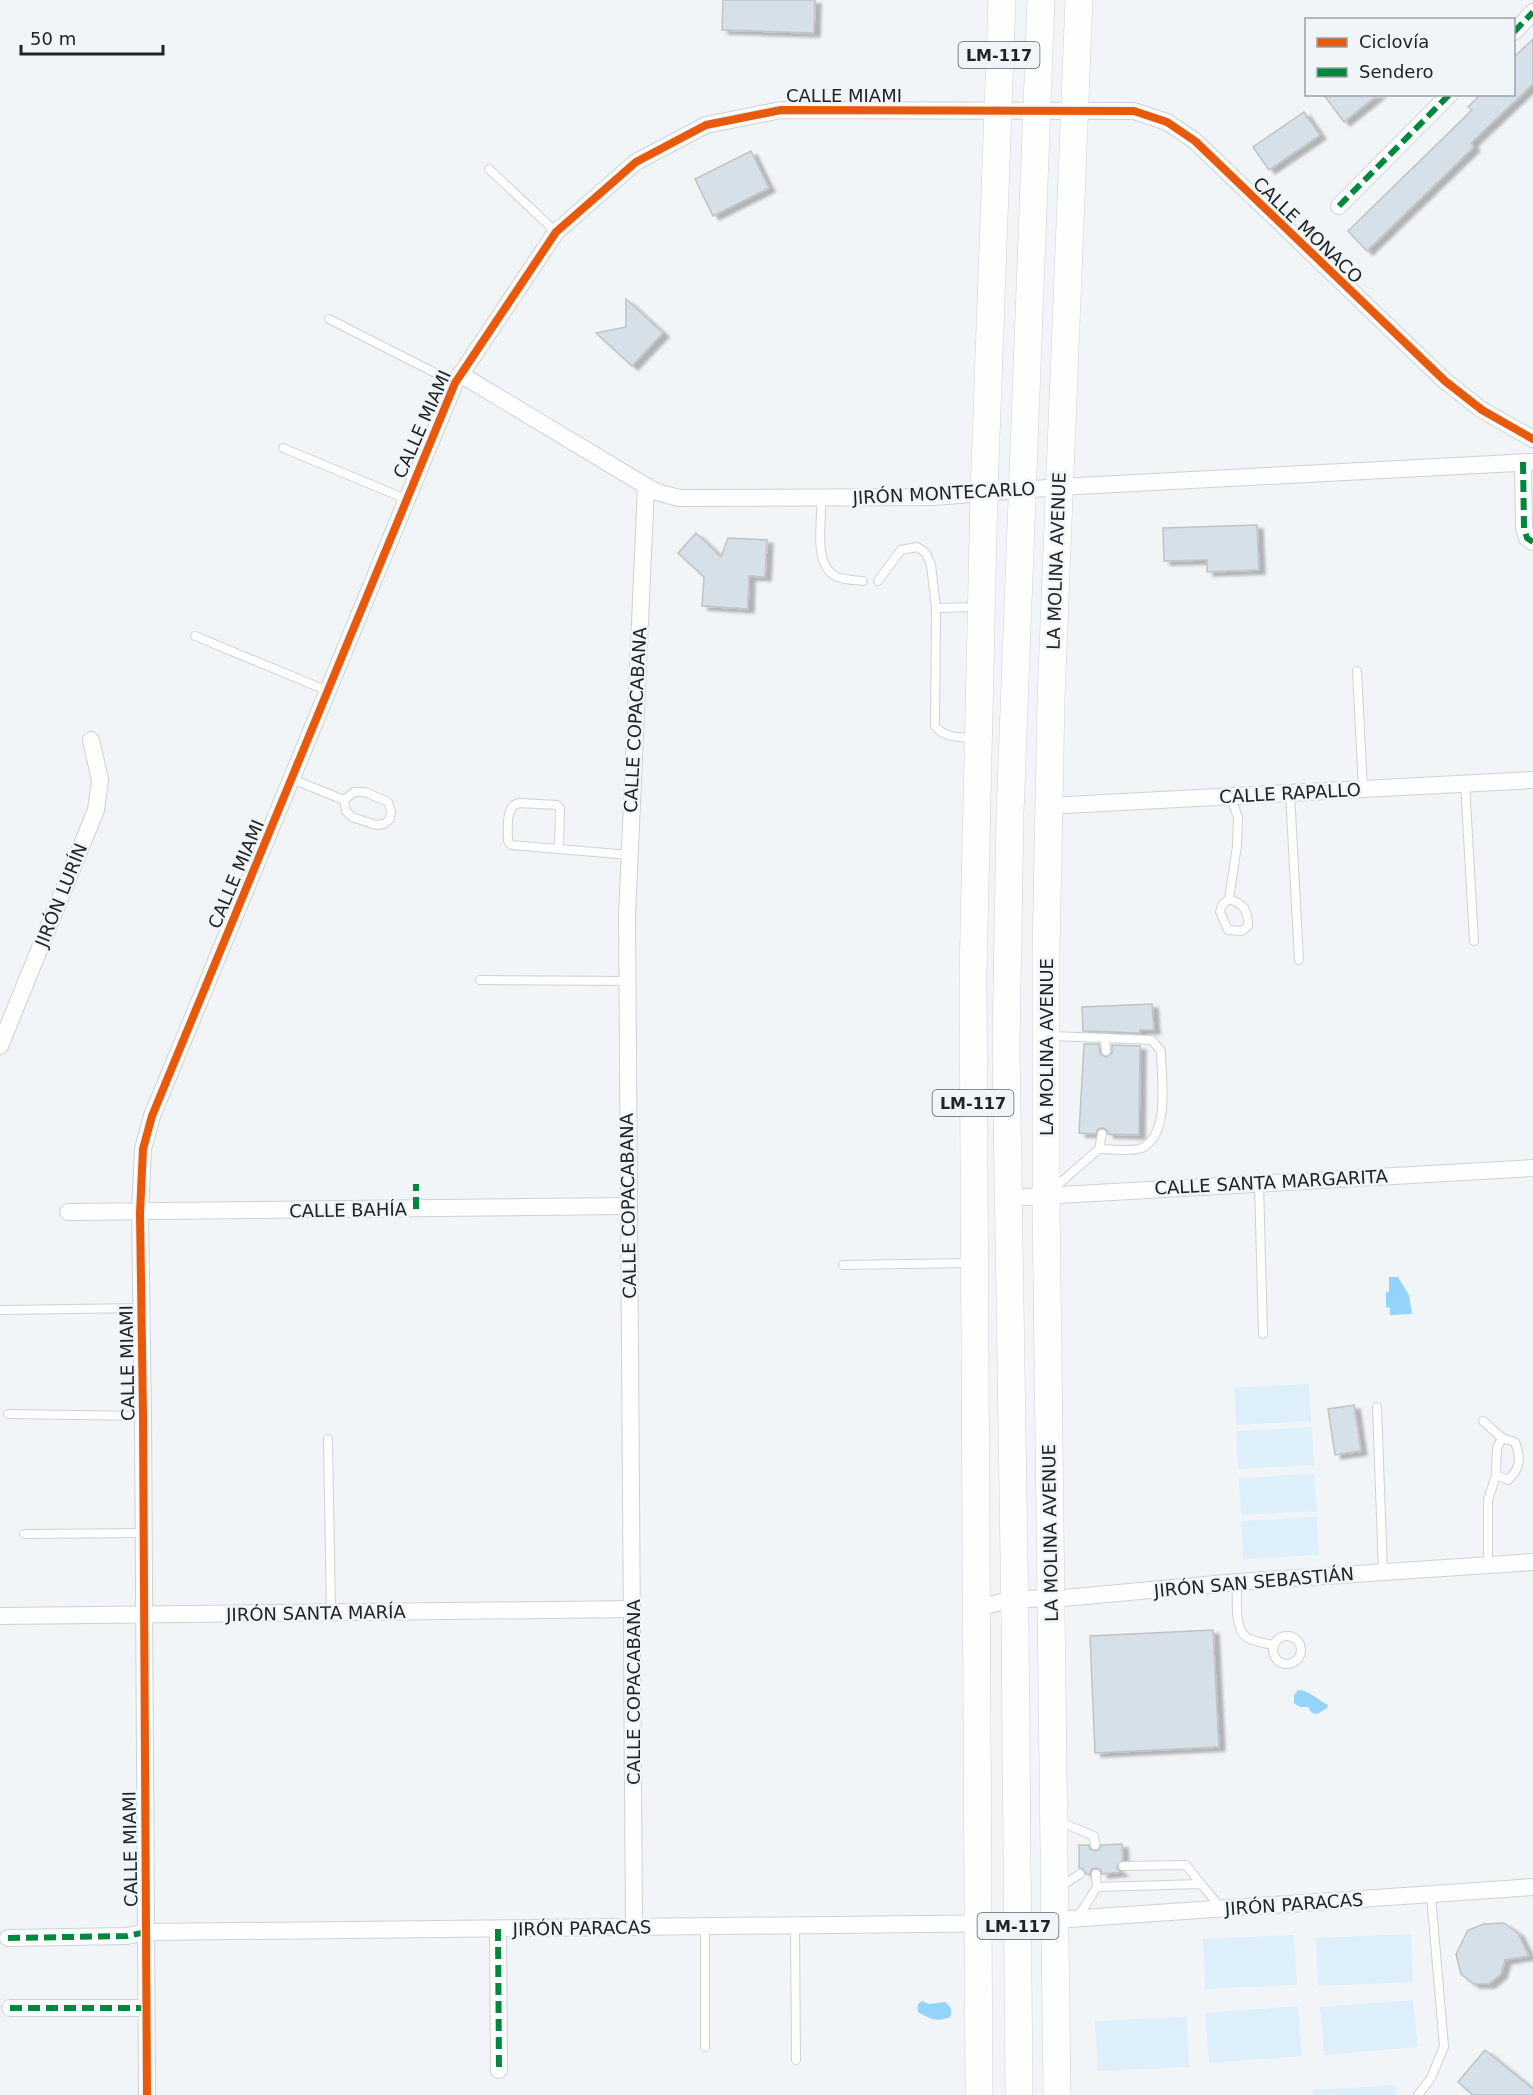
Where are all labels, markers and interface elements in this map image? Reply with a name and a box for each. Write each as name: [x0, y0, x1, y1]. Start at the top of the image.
scale bar: [21, 18, 164, 56]
legend: [1305, 18, 1515, 96]
text: 50 m: [30, 28, 76, 49]
text: Ciclovía: [1359, 31, 1429, 52]
road number: LM-117: [958, 42, 1040, 68]
text: Sendero: [1359, 61, 1433, 82]
street label: CALLE MIAMI: [786, 85, 902, 106]
street label: CALLE MONACO: [1249, 172, 1367, 288]
street label: CALLE MIAMI: [389, 367, 455, 481]
street label: LA MOLINA AVENUE: [1042, 472, 1070, 650]
street label: JIRÓN MONTECARLO: [851, 478, 1036, 508]
street label: CALLE COPACABANA: [620, 626, 650, 813]
street label: CALLE RAPALLO: [1219, 779, 1361, 807]
street label: CALLE MIAMI: [204, 816, 268, 932]
street label: JIRÓN LURÍN: [30, 840, 91, 951]
street label: LA MOLINA AVENUE: [1036, 958, 1057, 1136]
road number: LM-117: [932, 1090, 1014, 1116]
street label: CALLE COPACABANA: [616, 1112, 640, 1299]
street label: CALLE SANTA MARGARITA: [1154, 1165, 1389, 1199]
street label: CALLE BAHÍA: [289, 1198, 408, 1222]
street label: CALLE MIAMI: [115, 1305, 139, 1421]
street label: LA MOLINA AVENUE: [1038, 1444, 1062, 1622]
street label: JIRÓN SAN SEBASTIÁN: [1152, 1563, 1355, 1601]
street label: CALLE COPACABANA: [623, 1598, 644, 1785]
street label: JIRÓN SANTA MARÍA: [225, 1601, 407, 1625]
street label: CALLE MIAMI: [118, 1791, 142, 1907]
street label: JIRÓN PARACAS: [1223, 1889, 1364, 1919]
road number: LM-117: [978, 1913, 1058, 1939]
street label: JIRÓN PARACAS: [512, 1916, 651, 1940]

